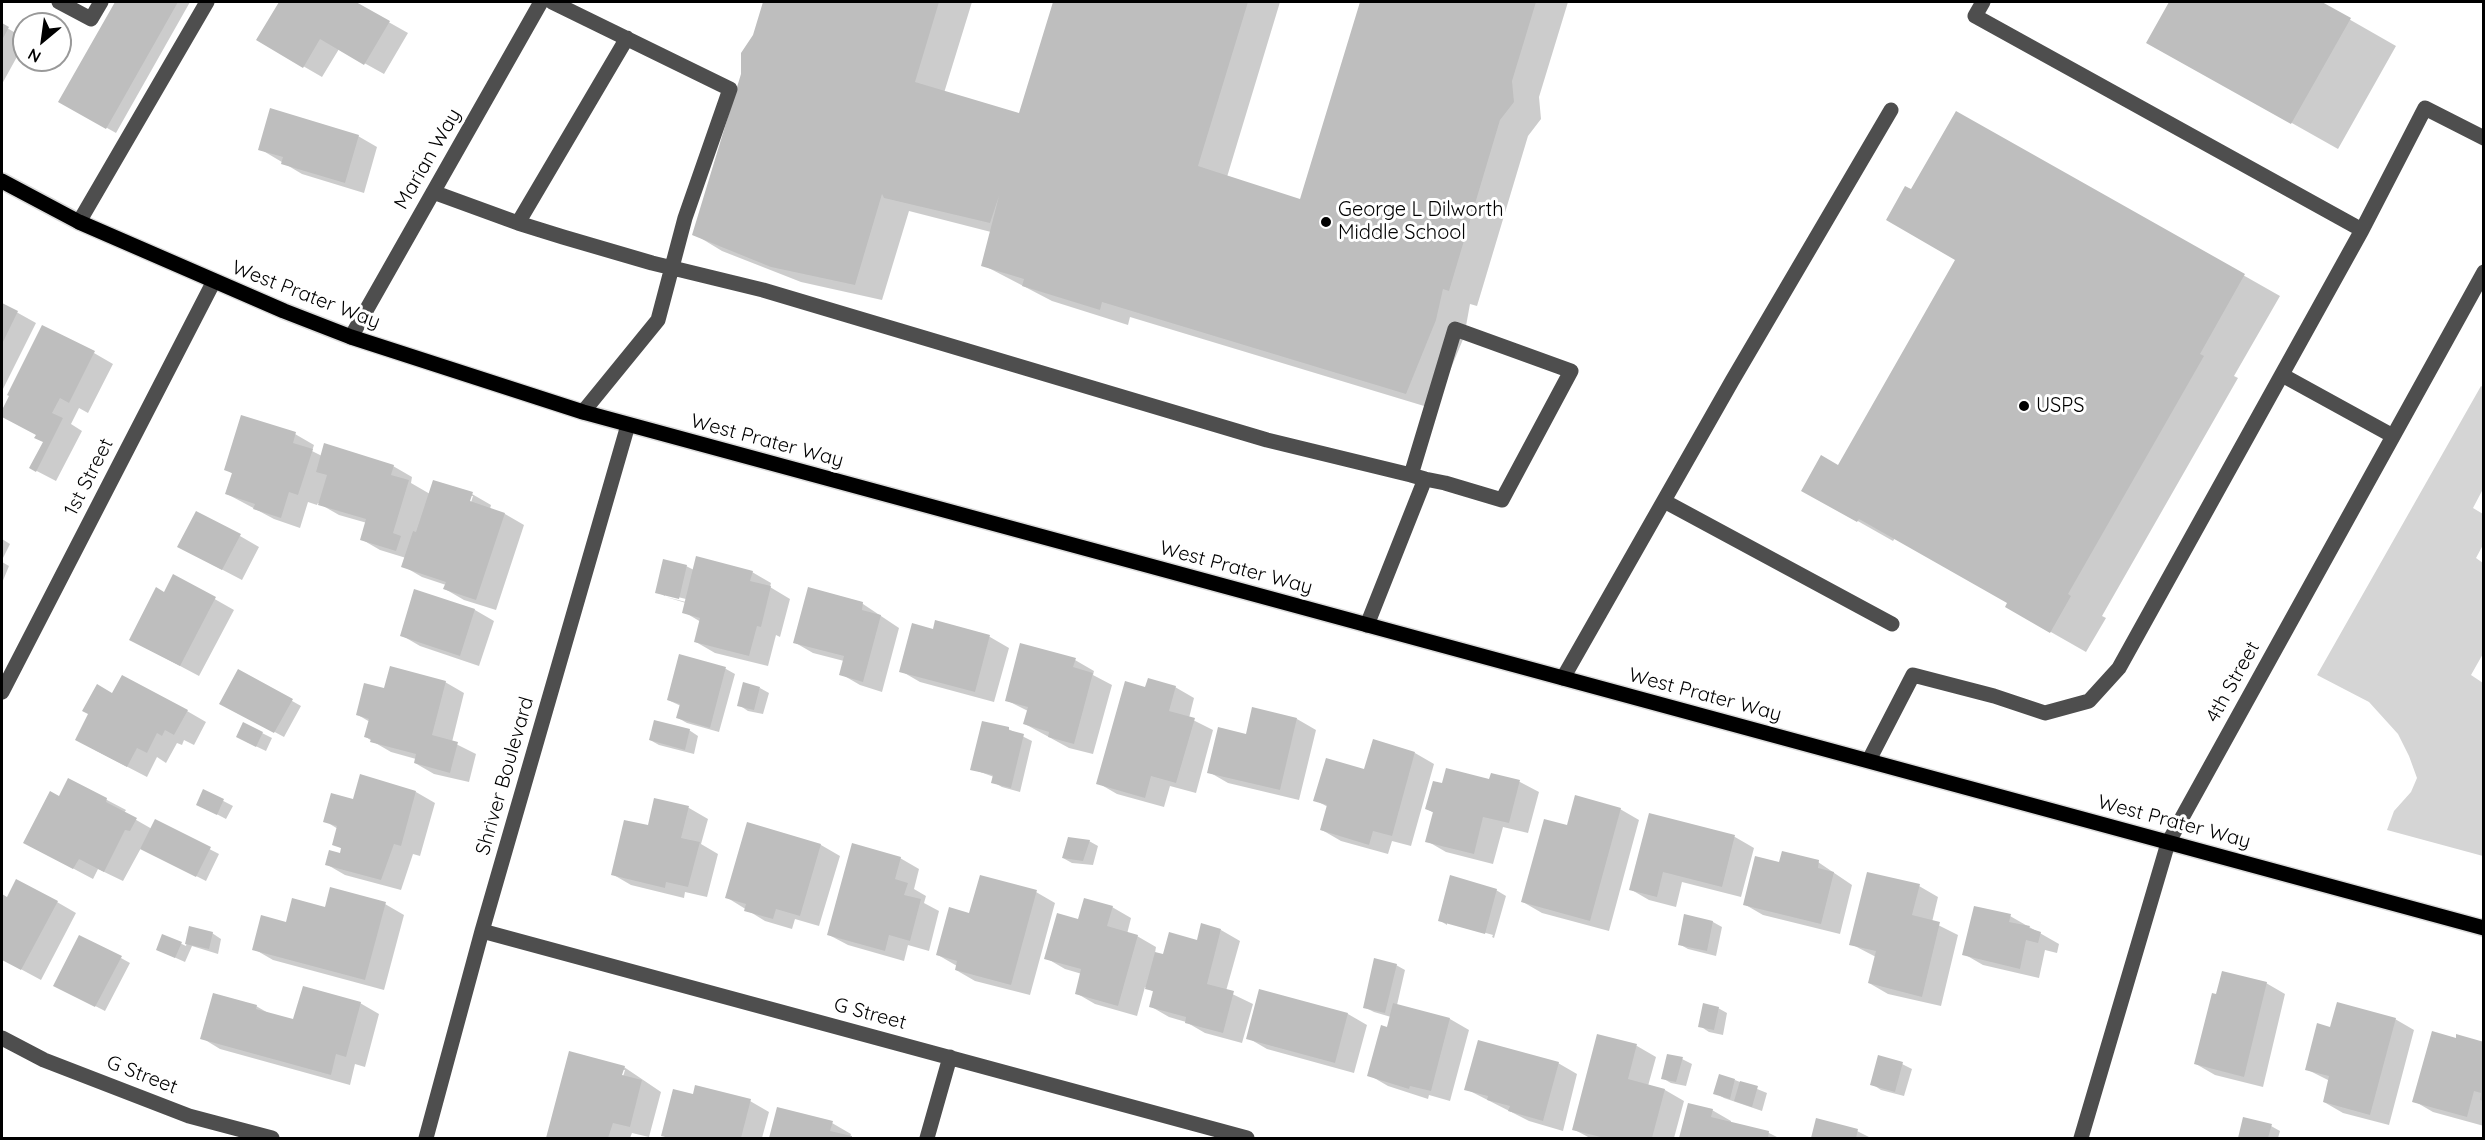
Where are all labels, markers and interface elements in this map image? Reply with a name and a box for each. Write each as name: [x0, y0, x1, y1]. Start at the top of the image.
north arrow: [12, 12, 72, 72]
text: N: [24, 44, 44, 68]
street label: Marian Way: [390, 104, 466, 214]
place label: George L Dilworth Middle School: [1338, 198, 1504, 245]
marker: George L Dilworth Middle School: [1319, 215, 1333, 229]
street label: West Prater Way: [228, 256, 384, 334]
place label: USPS: [2036, 394, 2084, 418]
marker: USPS: [2017, 399, 2031, 413]
street label: West Prater Way: [688, 409, 846, 473]
street label: 1st Street: [59, 434, 119, 520]
street label: West Prater Way: [1157, 536, 1315, 600]
street label: 4th Street: [2201, 637, 2265, 727]
street label: West Prater Way: [1626, 663, 1784, 727]
street label: Shriver Boulevard: [471, 694, 539, 858]
street label: West Prater Way: [2095, 790, 2253, 854]
street label: G Street: [831, 993, 909, 1035]
street label: G Street: [103, 1051, 181, 1099]

